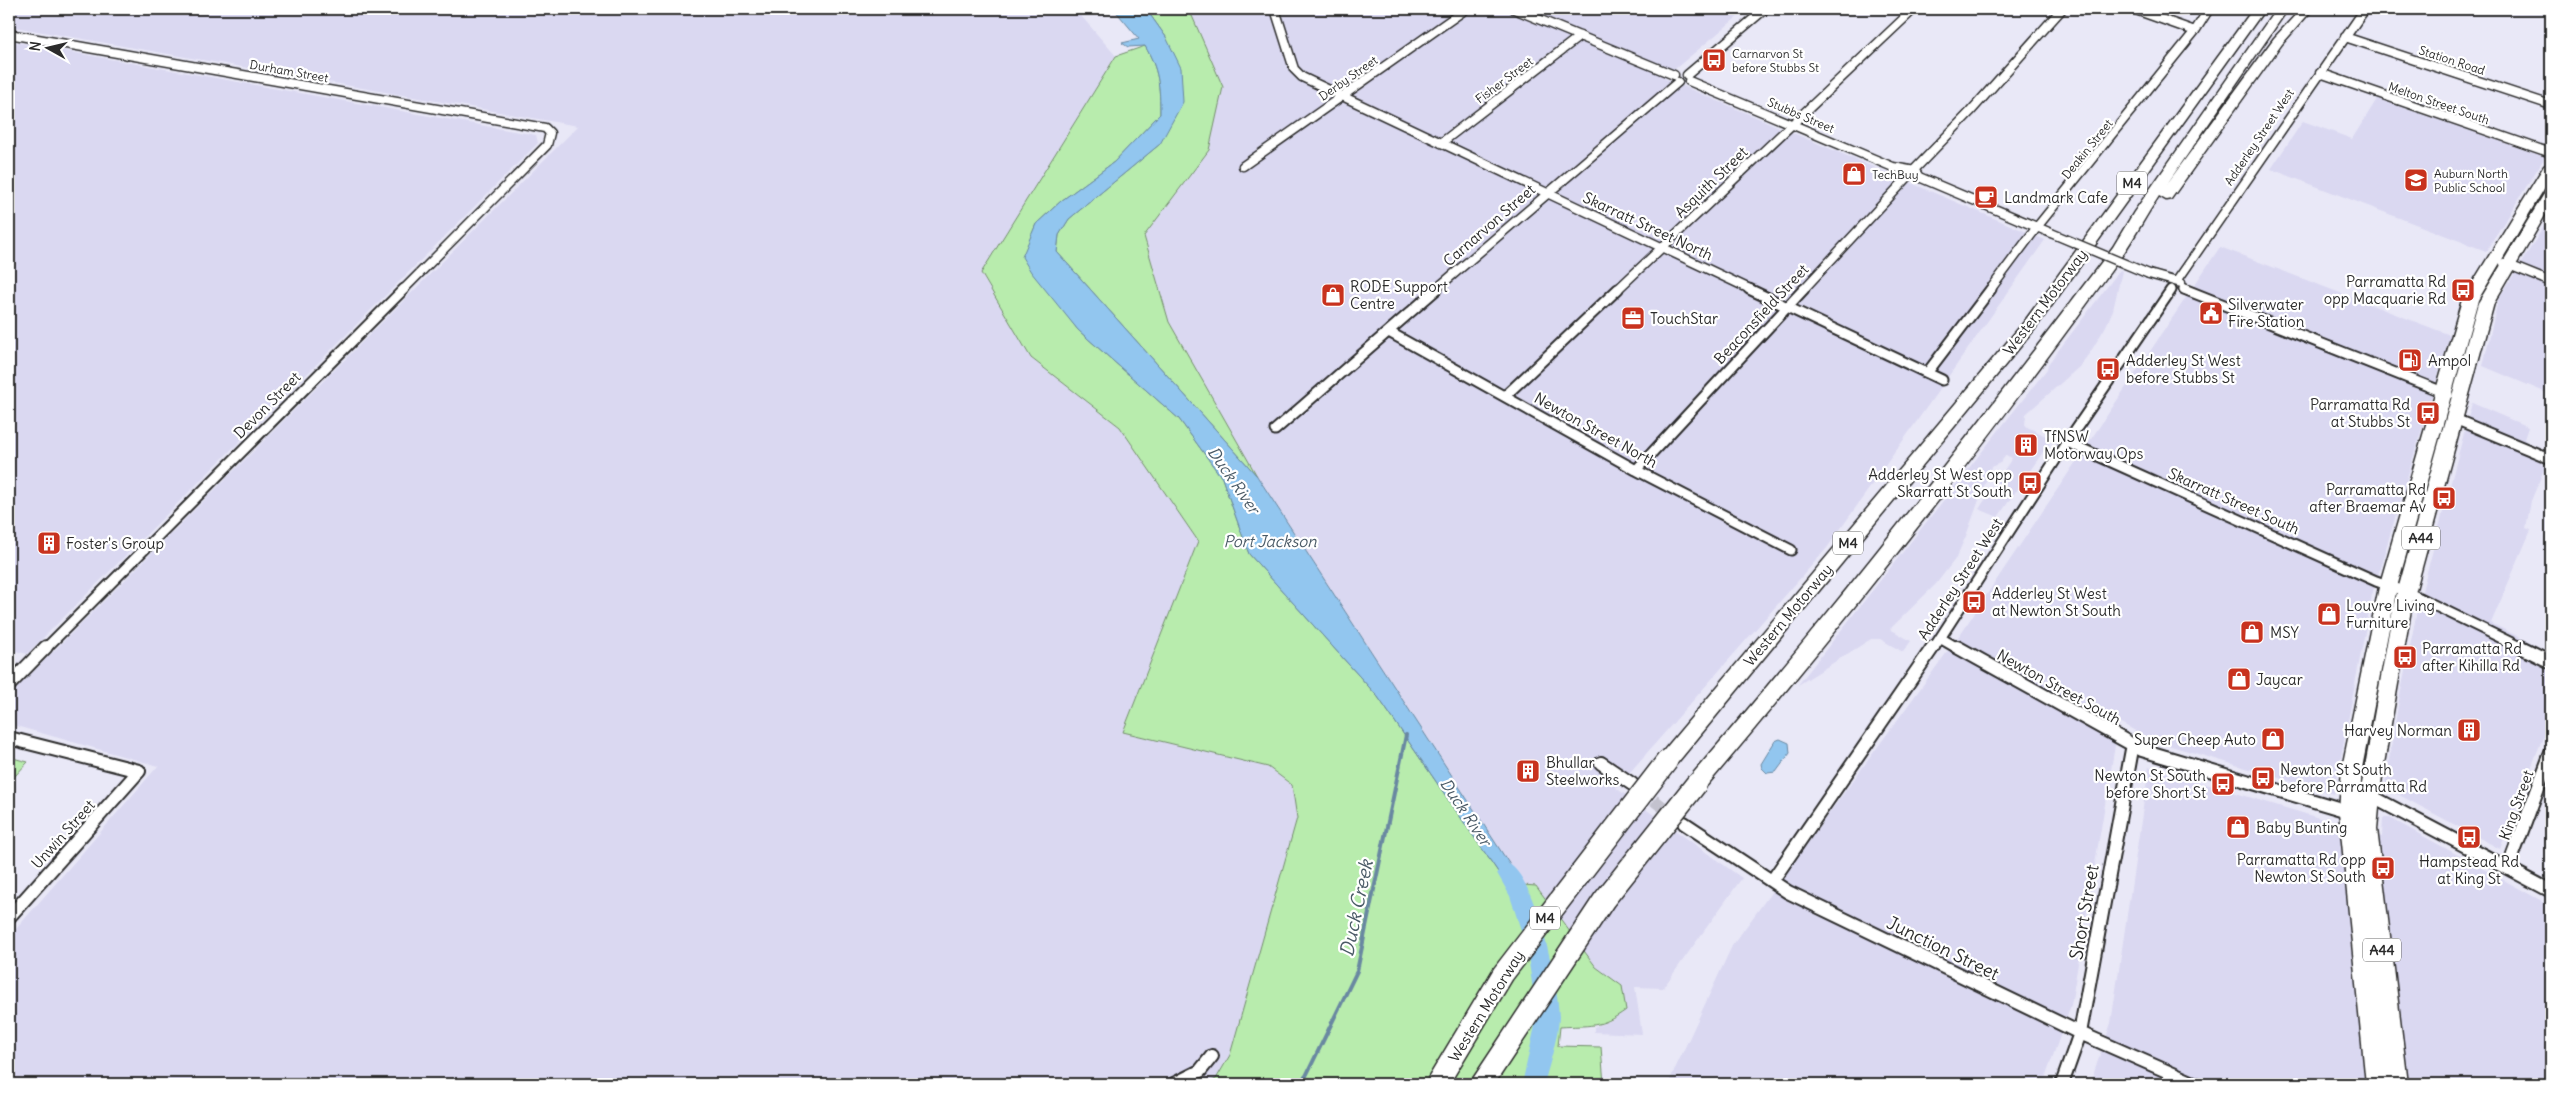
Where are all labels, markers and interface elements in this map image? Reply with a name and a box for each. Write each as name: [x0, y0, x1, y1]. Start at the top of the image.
north arrow: [22, 22, 72, 72]
text: N: [26, 40, 45, 52]
street label: Station Road: [2417, 42, 2487, 78]
place label: Carnarvon St before Stubbs St: [1732, 46, 1819, 75]
bus stop icon: Carnarvon St before Stubbs St: [1701, 47, 1727, 73]
street label: Derby Street: [1316, 52, 1380, 104]
street label: Fisher Street: [1472, 54, 1536, 106]
street label: Durham Street: [248, 57, 330, 85]
street label: Melton Street South: [2387, 79, 2491, 127]
street label: Adderley Street West: [2221, 86, 2297, 188]
street label: Stubbs Street: [1765, 94, 1837, 136]
street label: Deakin Street: [2058, 116, 2116, 182]
street label: Asquith Street: [1671, 142, 1751, 222]
shop icon: TechBuy: [1841, 161, 1867, 187]
place label: Auburn North Public School: [2434, 166, 2508, 195]
place label: TechBuy: [1872, 167, 1919, 182]
school or university icon: Auburn North Public School: [2403, 167, 2429, 193]
road number: M4: [2117, 172, 2147, 194]
street label: Carnarvon Street: [1439, 180, 1539, 270]
cafe icon: Landmark Cafe: [1973, 184, 1999, 210]
street label: Skarratt Street North: [1580, 188, 1716, 265]
place label: Landmark Cafe: [2004, 188, 2108, 207]
street label: Western Motorway: [1999, 245, 2091, 359]
street label: Beaconsfield Street: [1710, 260, 1812, 368]
place label: Parramatta Rd opp Macquarie Rd: [2324, 272, 2446, 308]
place label: RODE Support Centre: [1350, 277, 1448, 313]
bus stop icon: Parramatta Rd opp Macquarie Rd: [2450, 277, 2476, 303]
shop icon: RODE Support Centre: [1320, 282, 1346, 308]
place label: Silverwater Fire Station: [2228, 295, 2305, 331]
public building icon: Silverwater Fire Station: [2198, 300, 2224, 326]
office icon: TouchStar: [1620, 305, 1646, 331]
place label: TouchStar: [1650, 309, 1718, 328]
fuel station icon: Ampol: [2397, 347, 2423, 373]
place label: Adderley St West before Stubbs St: [2126, 351, 2241, 387]
place label: Ampol: [2428, 351, 2471, 370]
bus stop icon: Adderley St West before Stubbs St: [2095, 356, 2121, 382]
street label: Devon Street: [230, 368, 304, 442]
street label: Newton Street North: [1531, 388, 1661, 472]
place label: Parramatta Rd at Stubbs St: [2310, 395, 2410, 431]
bus stop icon: Parramatta Rd at Stubbs St: [2415, 400, 2441, 426]
place label: TfNSW Motorway Ops: [2044, 427, 2144, 463]
building icon: TfNSW Motorway Ops: [2013, 432, 2039, 458]
water label: Duck River: [1204, 443, 1266, 519]
street label: Skarratt Street South: [2165, 464, 2303, 539]
place label: Adderley St West opp Skarratt St South: [1868, 465, 2012, 501]
bus stop icon: Adderley St West opp Skarratt St South: [2017, 470, 2043, 496]
place label: Parramatta Rd after Braemar Av: [2309, 480, 2426, 516]
bus stop icon: Parramatta Rd after Braemar Av: [2431, 485, 2457, 511]
street label: Adderley Street West: [1913, 514, 2007, 644]
road number: A44: [2402, 526, 2440, 550]
building icon: Foster's Group: [36, 530, 62, 556]
water label: Port Jackson: [1224, 531, 1317, 551]
road number: M4: [1833, 532, 1863, 554]
place label: Foster's Group: [66, 534, 164, 553]
street label: Western Motorway: [1740, 560, 1836, 670]
place label: Adderley St West at Newton St South: [1992, 584, 2121, 620]
bus stop icon: Adderley St West at Newton St South: [1961, 589, 1987, 615]
place label: Louvre Living Furniture: [2346, 596, 2435, 632]
shop icon: Louvre Living Furniture: [2316, 601, 2342, 627]
shop icon: MSY: [2239, 619, 2265, 645]
place label: MSY: [2270, 623, 2300, 642]
place label: Parramatta Rd after Kihilla Rd: [2422, 639, 2522, 675]
bus stop icon: Parramatta Rd after Kihilla Rd: [2392, 644, 2418, 670]
street label: Newton Street South: [1994, 645, 2125, 729]
shop icon: Jaycar: [2226, 666, 2252, 692]
place label: Jaycar: [2256, 670, 2303, 689]
building icon: Harvey Norman: [2456, 717, 2482, 743]
place label: Harvey Norman: [2344, 721, 2452, 740]
shop icon: Super Cheep Auto: [2260, 726, 2286, 752]
place label: Super Cheep Auto: [2134, 730, 2256, 749]
place label: Bhullar Steelworks: [1546, 753, 1619, 789]
building icon: Bhullar Steelworks: [1515, 758, 1541, 784]
place label: Newton St South before Parramatta Rd: [2280, 760, 2427, 796]
bus stop icon: Newton St South before Parramatta Rd: [2250, 765, 2276, 791]
place label: Newton St South before Short St: [2094, 766, 2206, 802]
street label: King Street: [2495, 767, 2537, 843]
bus stop icon: Newton St South before Short St: [2210, 771, 2236, 797]
water label: Duck River: [1436, 774, 1497, 852]
street label: Unwin Street: [27, 796, 99, 872]
shop icon: Baby Bunting: [2225, 814, 2251, 840]
place label: Baby Bunting: [2256, 818, 2347, 837]
bus stop icon: Hampstead Rd at King St: [2456, 824, 2482, 850]
place label: Parramatta Rd opp Newton St South: [2237, 850, 2366, 886]
place label: Hampstead Rd at King St: [2419, 852, 2519, 888]
bus stop icon: Parramatta Rd opp Newton St South: [2370, 855, 2396, 881]
water label: Duck Creek: [1334, 856, 1378, 958]
street label: Short Street: [2064, 863, 2104, 961]
road number: M4: [1530, 906, 1560, 930]
street label: Junction Street: [1883, 911, 2003, 985]
road number: A44: [2363, 938, 2401, 962]
street label: Western Motorway: [1444, 947, 1528, 1065]

